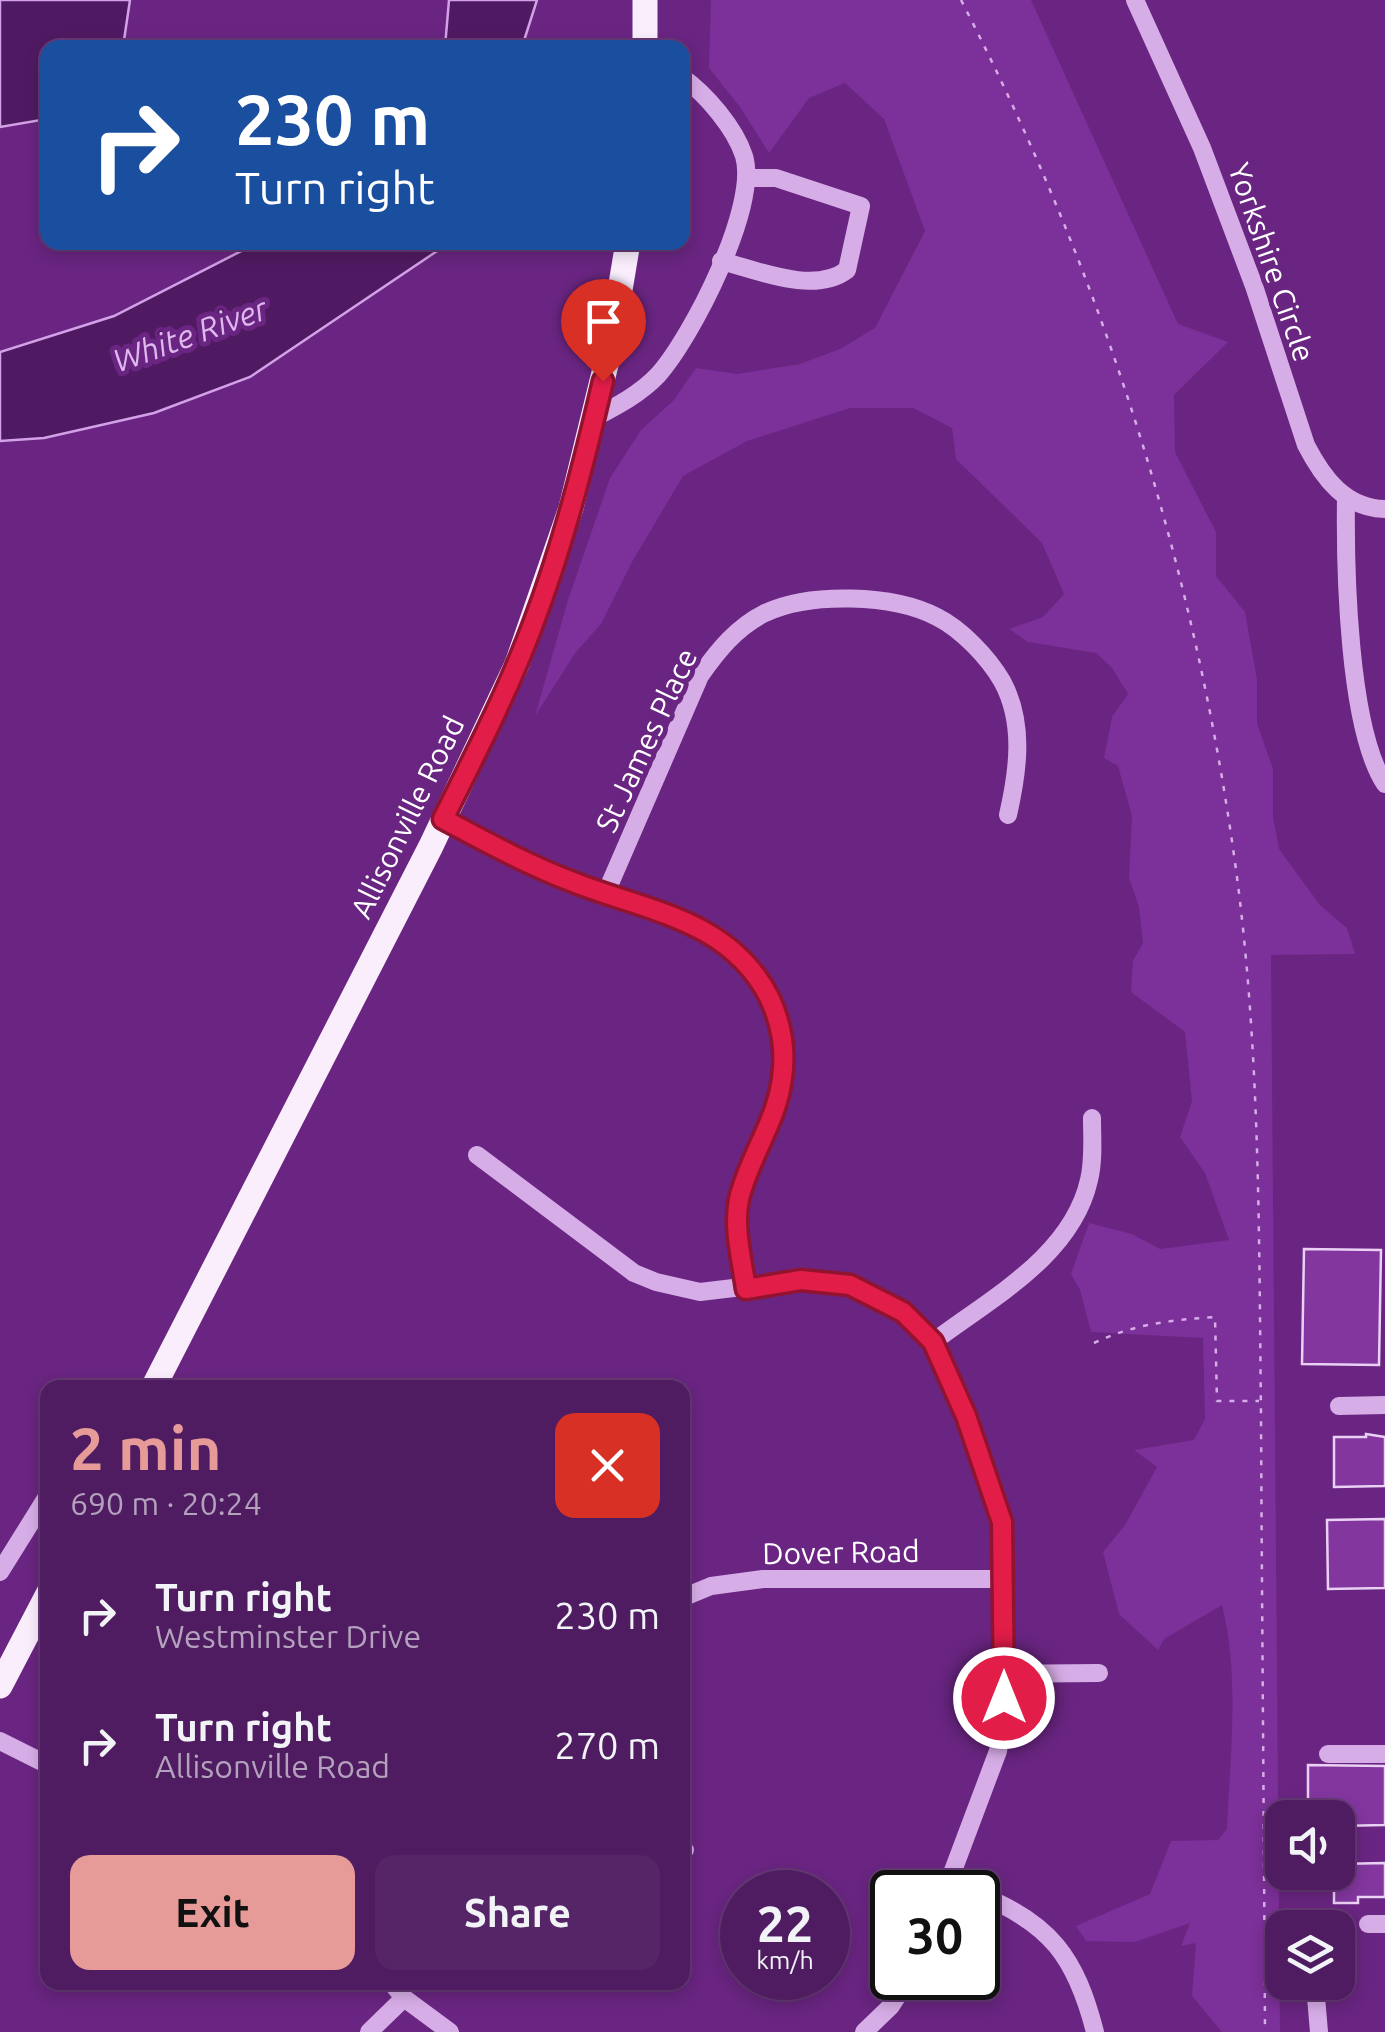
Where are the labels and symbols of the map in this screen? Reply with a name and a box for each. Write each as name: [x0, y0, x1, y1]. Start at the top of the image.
street label: Yorkshire Circle: [1222, 158, 1322, 366]
pin: [561, 279, 646, 382]
water label: White River: [108, 289, 273, 378]
street label: St James Place: [589, 643, 703, 837]
street label: Allisonville Road: [343, 711, 471, 923]
street label: Dover Road: [762, 1534, 920, 1570]
position arrow: [952, 1646, 1056, 1750]
speed limit sign: 30: [870, 1870, 1000, 2000]

